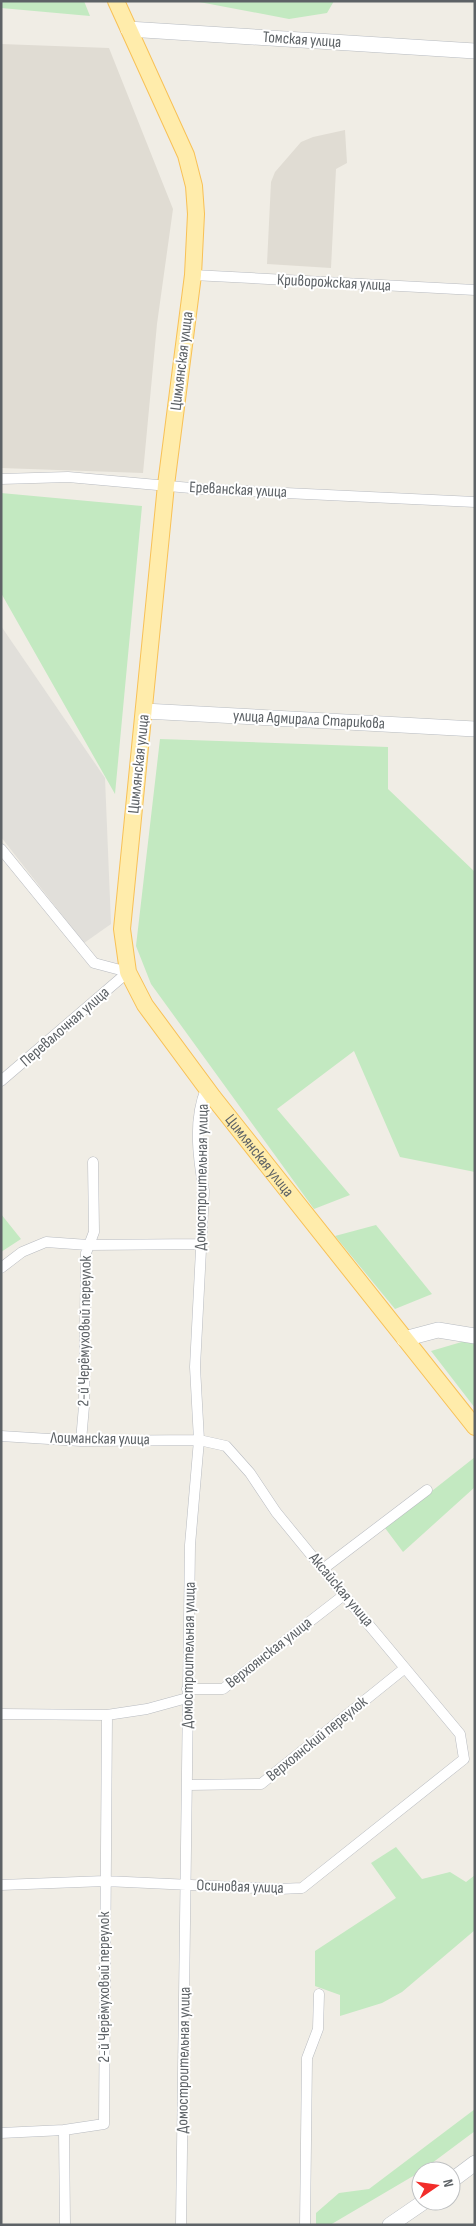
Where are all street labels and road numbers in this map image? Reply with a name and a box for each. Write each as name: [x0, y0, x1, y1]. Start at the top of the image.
street label: Томская улица: [262, 28, 342, 52]
street label: Криворожская улица: [277, 271, 391, 295]
street label: Цимлянская улица: [166, 310, 198, 412]
street label: Ереванская улица: [189, 478, 287, 502]
street label: улица Адмирала Старикова: [233, 707, 385, 733]
street label: Цимлянская улица: [124, 713, 154, 815]
street label: Перевалочная улица: [16, 983, 114, 1071]
street label: Домостроительная улица: [191, 1104, 213, 1250]
street label: Цимлянская улица: [221, 1111, 298, 1201]
street label: 2-й Черёмуховый переулок: [74, 1254, 96, 1407]
street label: Лоцманская улица: [49, 1429, 150, 1449]
street label: Аксайская улица: [304, 1548, 377, 1631]
street label: Домостроительная улица: [178, 1582, 200, 1728]
street label: Верхоянская улица: [222, 1614, 316, 1692]
street label: Верхоянский переулок: [263, 1692, 372, 1786]
street label: Осиновая улица: [196, 1876, 284, 1898]
street label: 2-й Черёмуховый переулок: [95, 1911, 114, 2063]
street label: Домостроительная улица: [173, 1987, 195, 2133]

